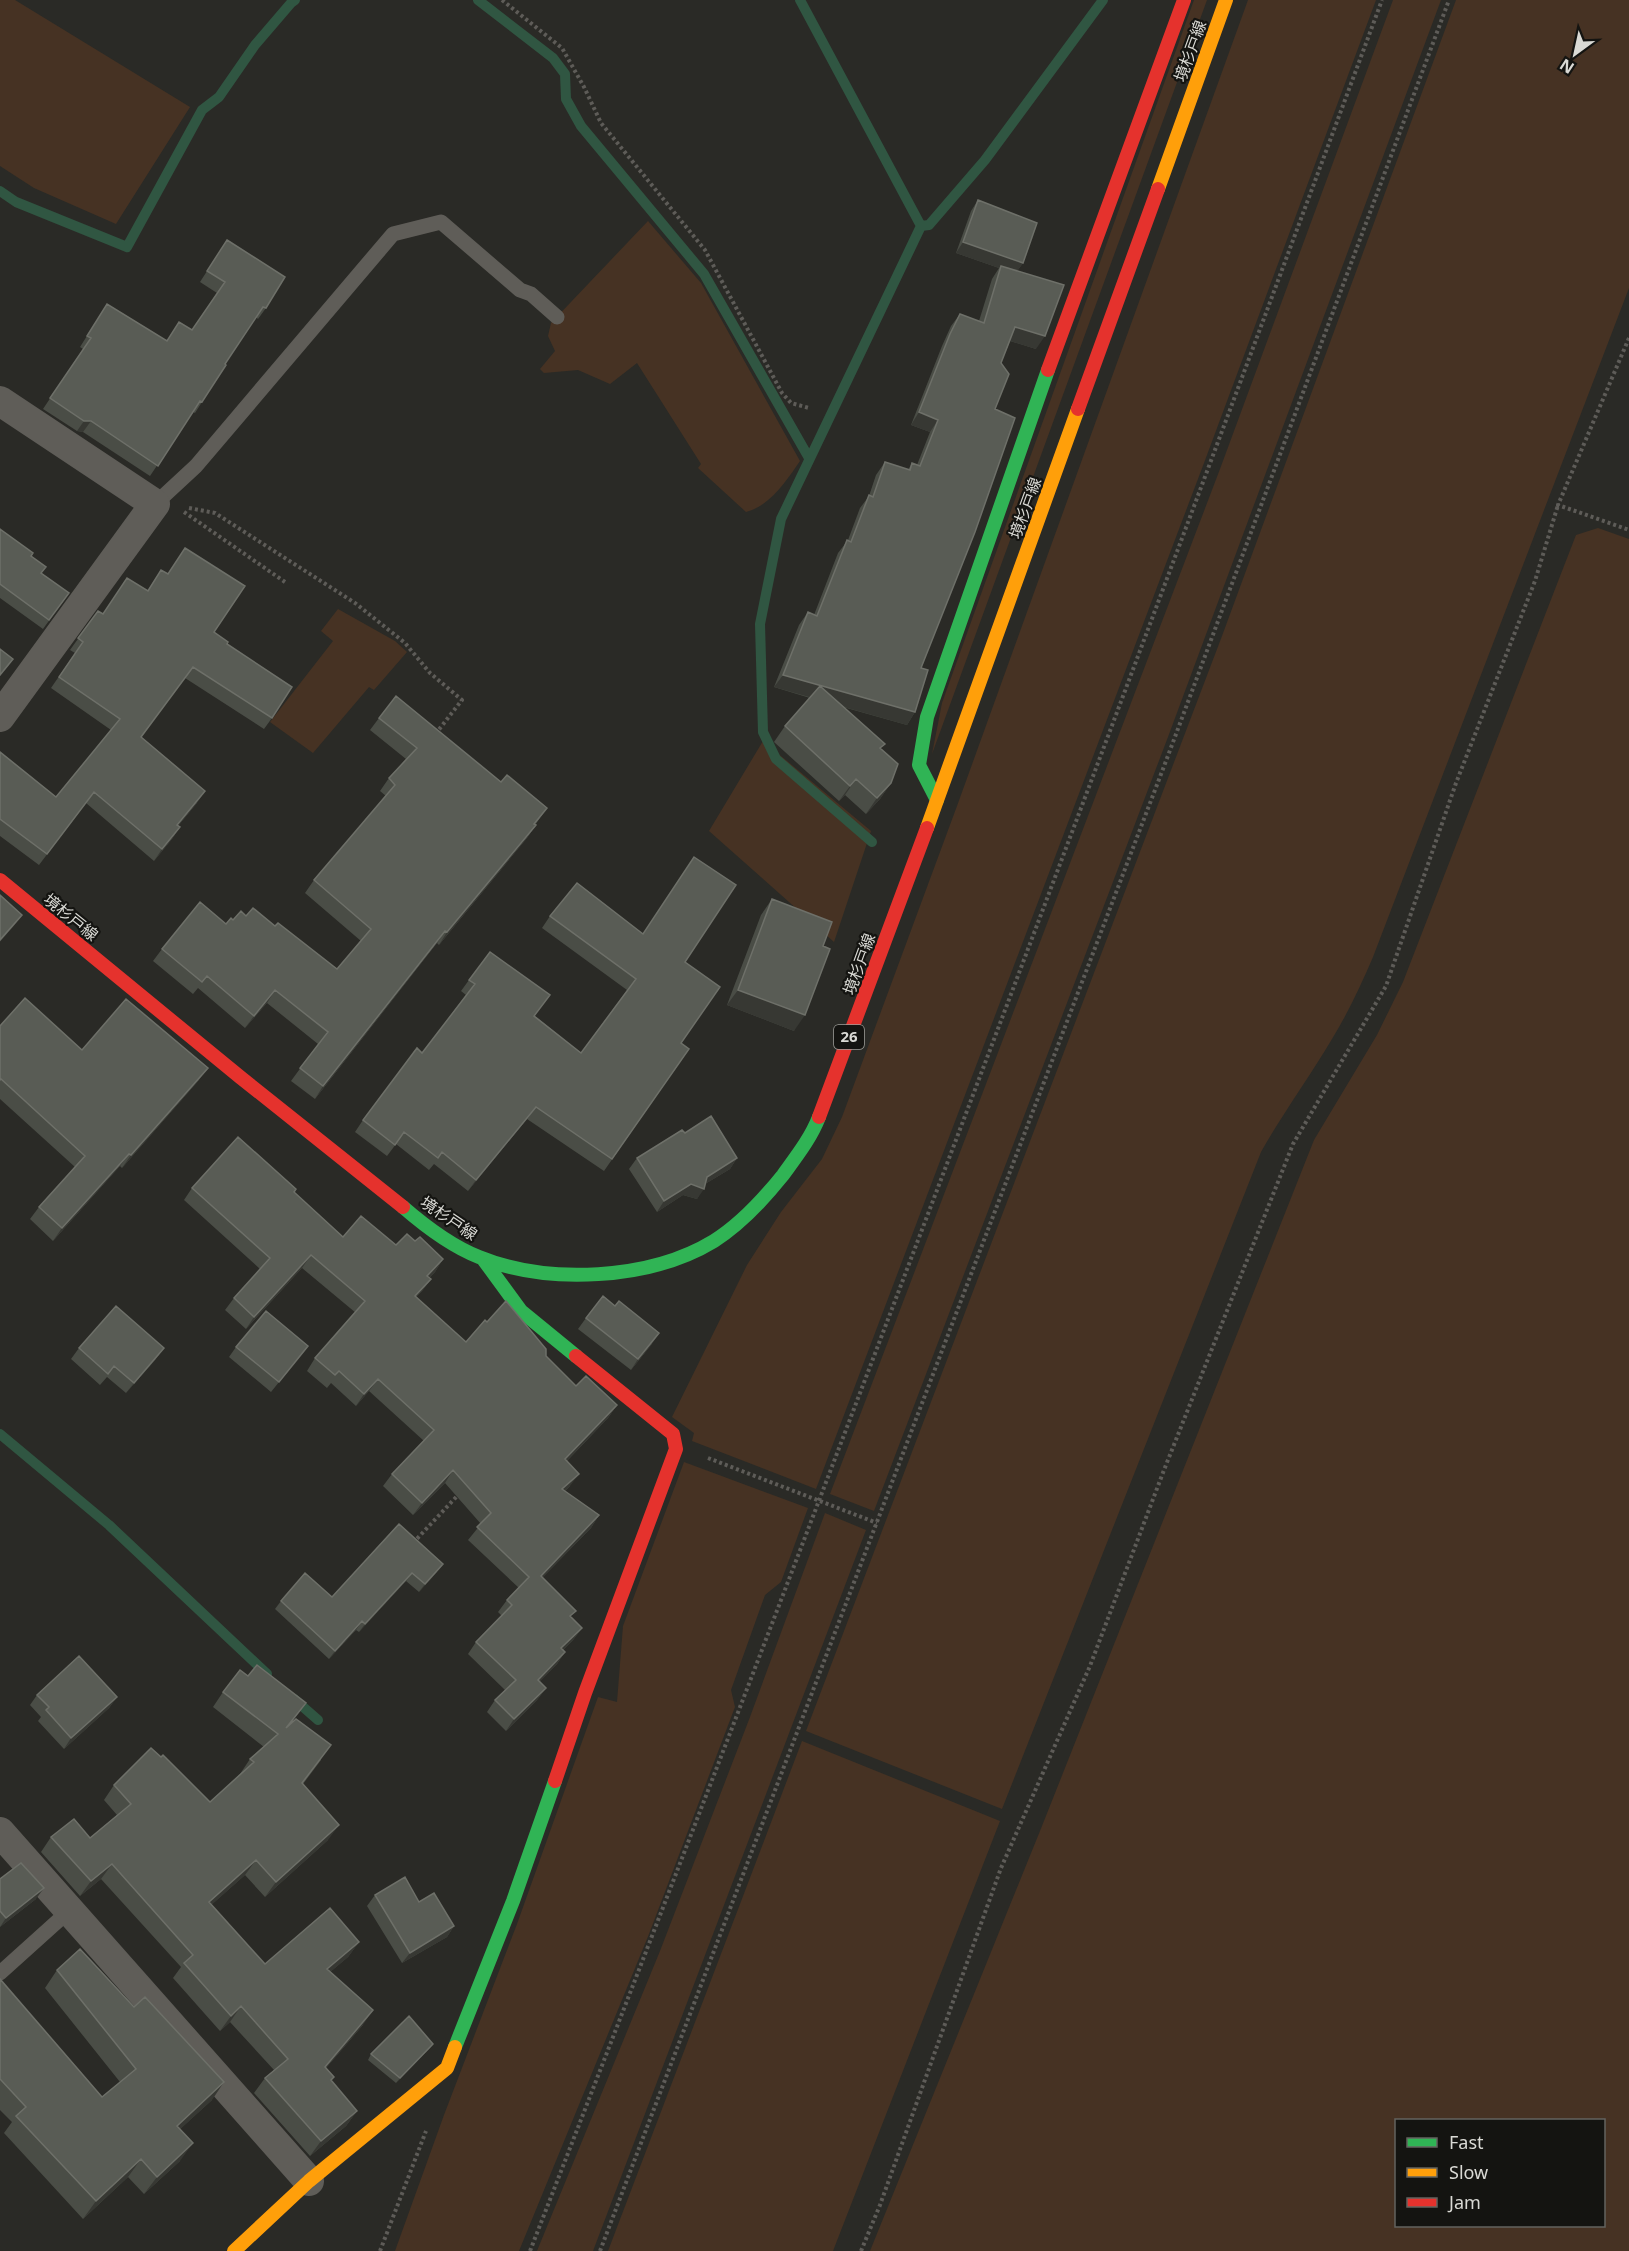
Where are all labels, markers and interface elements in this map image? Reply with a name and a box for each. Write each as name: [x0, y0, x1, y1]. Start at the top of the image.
street label: 境杉戸線: [1169, 17, 1211, 85]
north arrow: [1545, 24, 1605, 84]
text: N: [1555, 54, 1578, 79]
street label: 境杉戸線: [1004, 474, 1046, 542]
street label: 境杉戸線: [39, 888, 103, 946]
street label: 境杉戸線: [838, 930, 880, 998]
road number: 26: [834, 1025, 864, 1049]
street label: 境杉戸線: [416, 1191, 482, 1245]
legend: [1395, 2119, 1605, 2227]
text: Fast: [1449, 2130, 1484, 2154]
text: Slow: [1449, 2160, 1488, 2184]
text: Jam: [1447, 2190, 1481, 2214]

